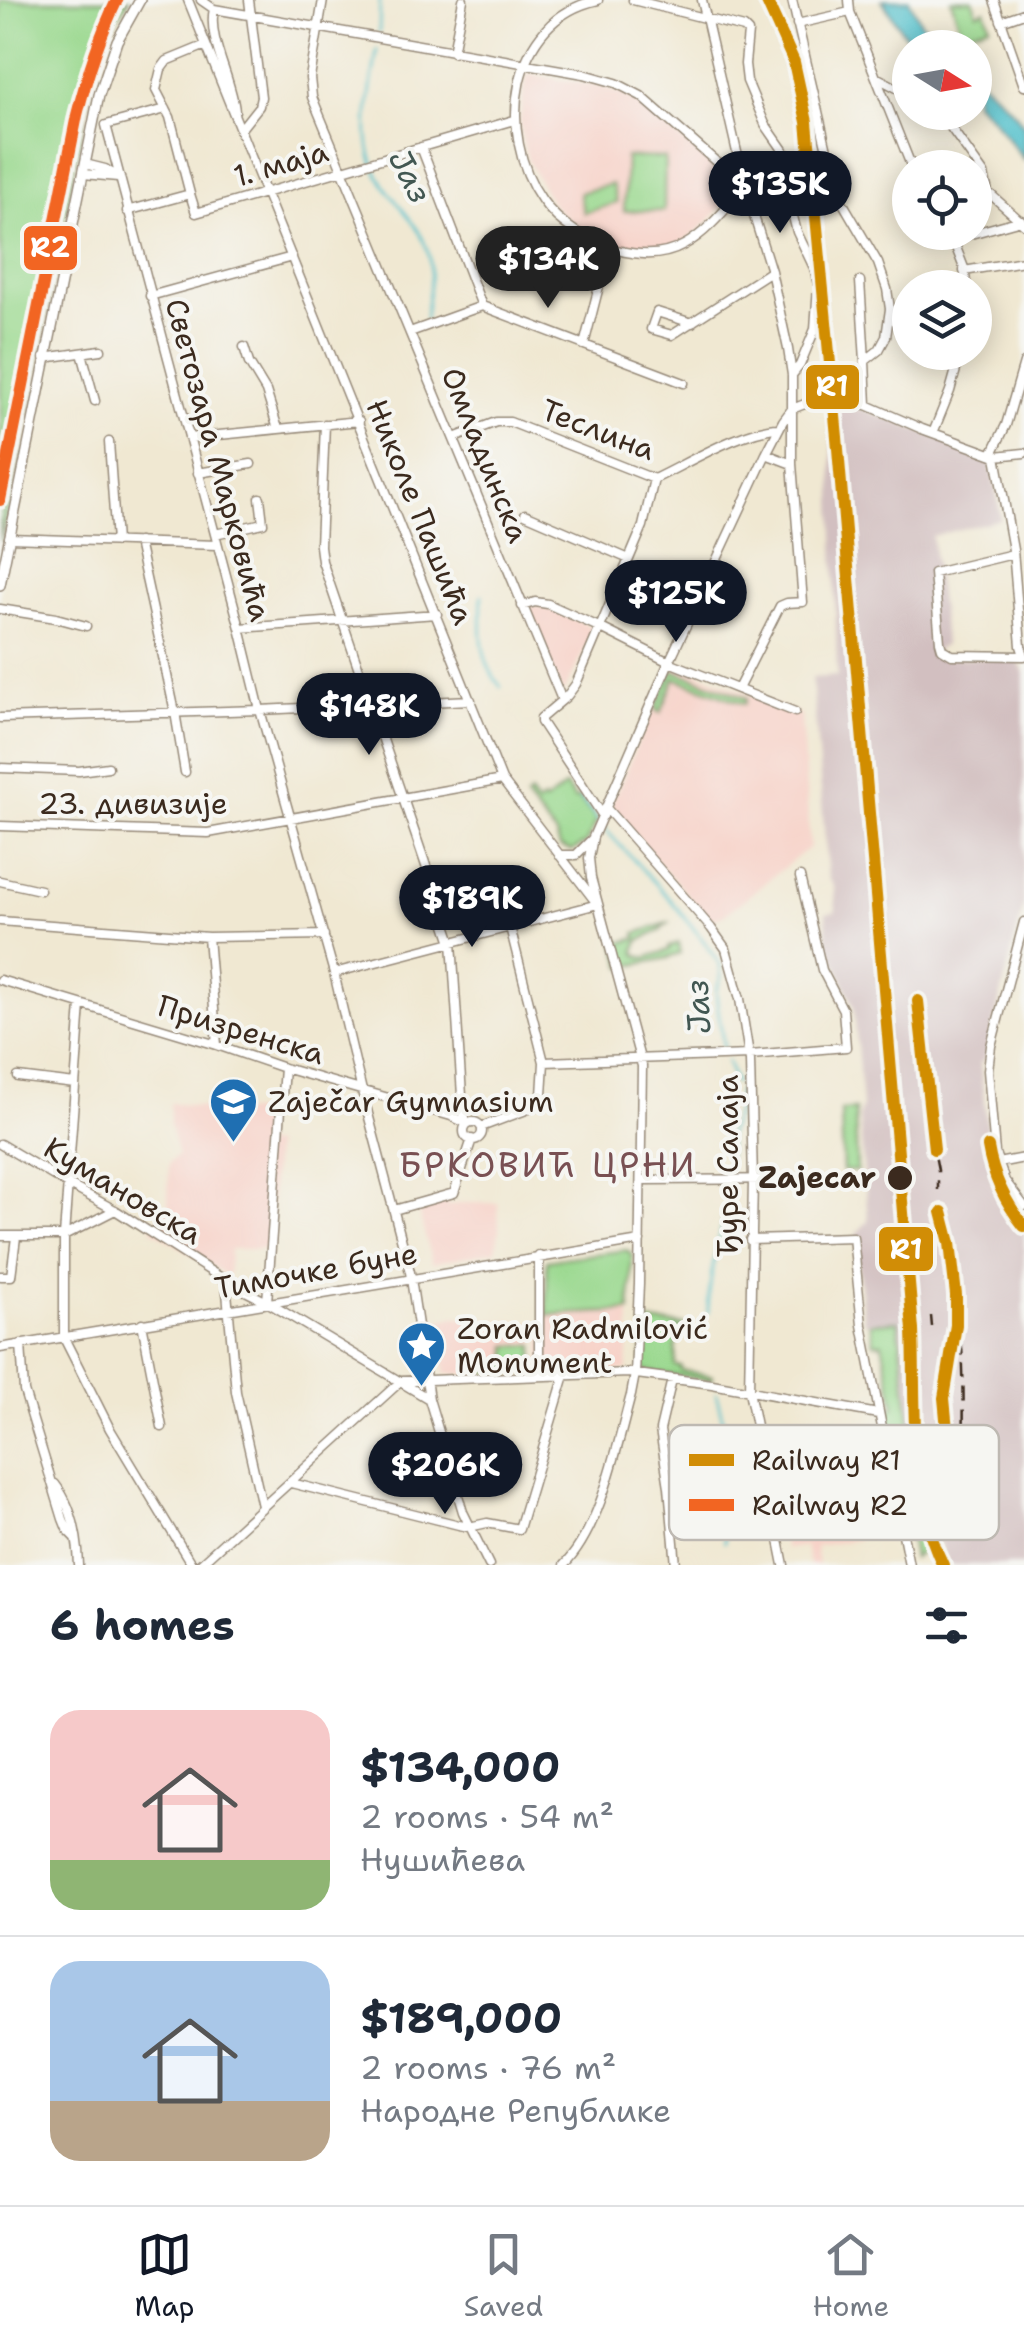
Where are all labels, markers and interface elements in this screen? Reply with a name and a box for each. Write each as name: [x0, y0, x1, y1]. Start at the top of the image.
north arrow: [892, 30, 992, 130]
map controls: [892, 30, 992, 370]
street label: 1. маја: [229, 130, 333, 197]
water label: Јаз: [379, 142, 442, 210]
button: locate: [892, 150, 992, 250]
pin: $135K: [710, 151, 850, 236]
text: $135K: [731, 162, 829, 205]
line badge: R2: [22, 224, 79, 272]
pin: $134K: [478, 226, 618, 311]
text: R2: [30, 228, 70, 266]
text: $134K: [497, 237, 599, 280]
button: layers: [892, 270, 992, 370]
street label: Светозара Марковића: [156, 294, 281, 626]
street label: Омладинска: [432, 361, 539, 549]
line badge: R1: [804, 363, 861, 411]
text: R1: [816, 367, 848, 405]
street label: Теслина: [535, 389, 661, 470]
street label: Николе Пашића: [357, 393, 484, 631]
pin: $125K: [606, 560, 746, 645]
text: $125K: [627, 571, 725, 614]
pin: $148K: [299, 673, 439, 758]
text: $148K: [318, 684, 420, 727]
street label: 23. дивизије: [38, 783, 228, 824]
pin: $189K: [402, 865, 542, 950]
text: $189K: [421, 876, 523, 919]
water label: Јаз: [675, 978, 720, 1036]
street label: Призренска: [153, 985, 330, 1074]
street label: Ђуре Салаја: [707, 1074, 748, 1257]
school or university icon: Zaječar Gymnasium: [207, 1076, 259, 1144]
place label: Zaječar Gymnasium: [268, 1081, 554, 1122]
street label: Кумановска: [36, 1127, 210, 1254]
district label: БРКОВИЋ ЦРНИ: [399, 1141, 697, 1188]
place label: Zajecar: [758, 1157, 876, 1198]
marker: Zajecar: [885, 1163, 915, 1193]
line badge: R1: [877, 1225, 935, 1273]
text: R1: [890, 1230, 922, 1268]
street label: Тимочке буне: [211, 1232, 421, 1309]
place label: Zoran Radmilović Monument: [457, 1308, 708, 1383]
place icon: Zoran Radmilović Monument: [396, 1320, 448, 1388]
legend: [669, 1425, 999, 1540]
pin: $206K: [375, 1432, 515, 1517]
text: Railway R1: [752, 1441, 901, 1479]
text: $206K: [390, 1443, 500, 1486]
text: Railway R2: [752, 1486, 908, 1524]
text: 6 homes: [50, 1597, 235, 1653]
icon: filters: [919, 1598, 974, 1653]
text: $134,000: [360, 1739, 560, 1795]
icon: home: [130, 1750, 250, 1870]
text: 2 rooms · 54 m²: [360, 1795, 614, 1838]
text: Нушићева: [360, 1838, 525, 1881]
text: $189,000: [360, 1990, 562, 2046]
icon: home: [130, 2001, 250, 2121]
text: 2 rooms · 76 m²: [360, 2046, 616, 2089]
text: Народне Републике: [360, 2089, 671, 2132]
tab: Map: [135, 2227, 195, 2325]
tab: Saved: [464, 2227, 543, 2325]
tab: Home: [812, 2227, 889, 2325]

